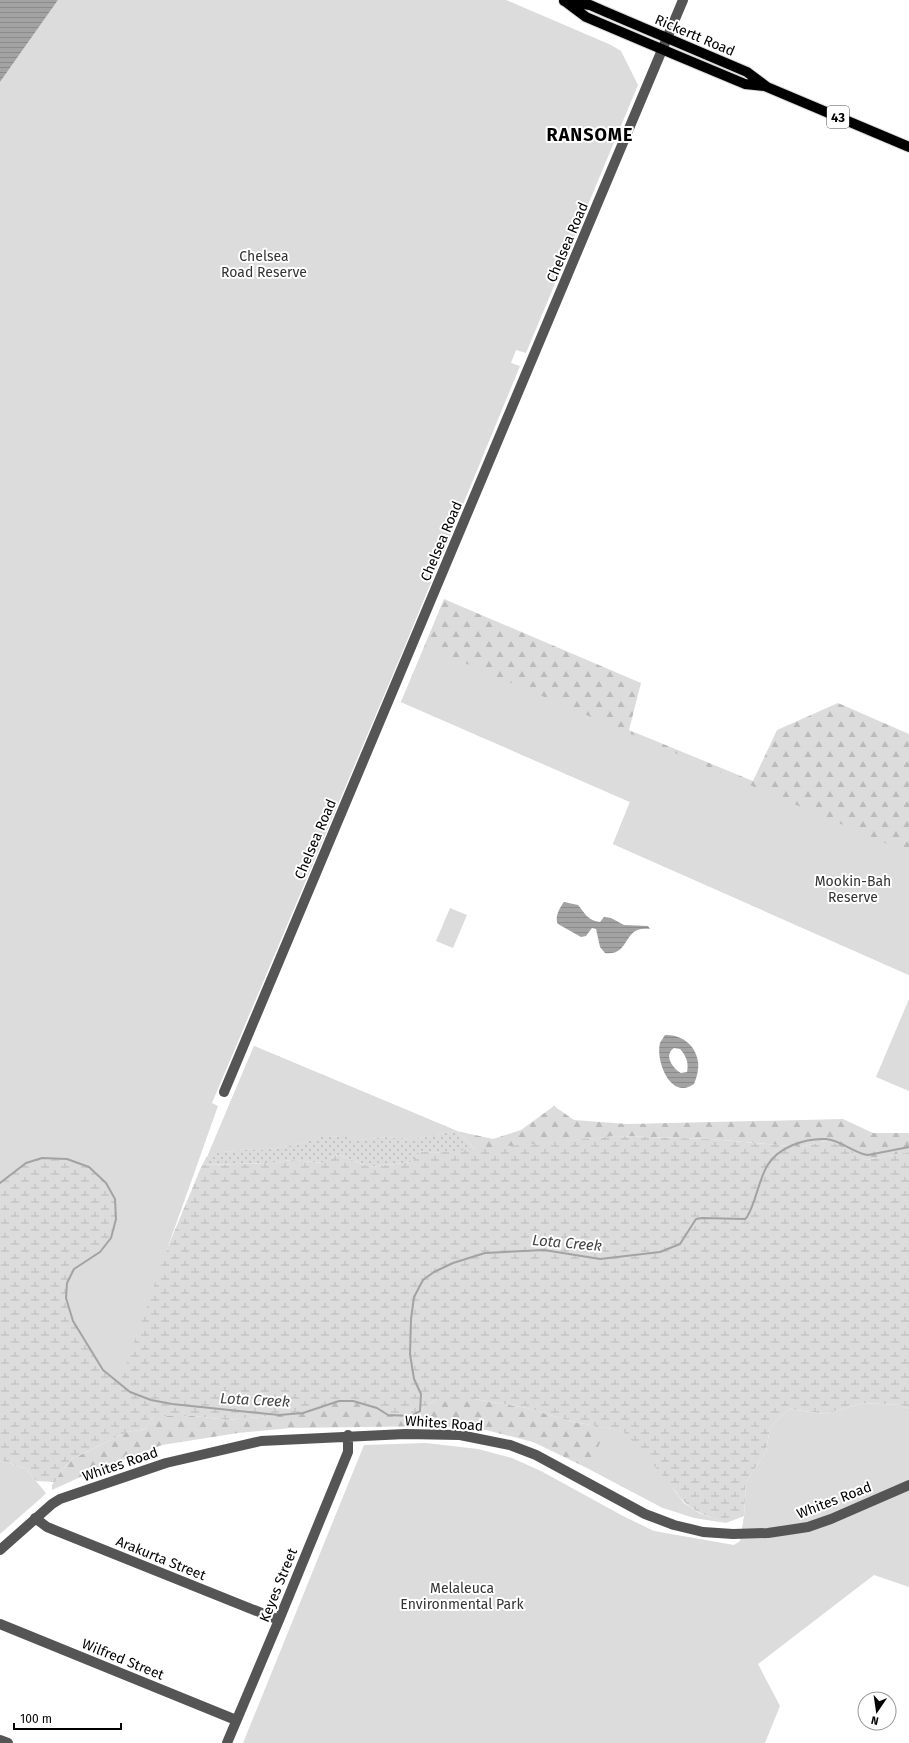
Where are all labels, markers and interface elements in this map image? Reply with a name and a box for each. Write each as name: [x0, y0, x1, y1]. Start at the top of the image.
street label: Rickertt Road: [652, 11, 737, 60]
road number: 43: [827, 106, 849, 128]
district label: RANSOME: [547, 124, 633, 146]
street label: Chelsea Road: [543, 200, 592, 285]
park label: Chelsea Road Reserve: [221, 248, 307, 281]
street label: Chelsea Road: [417, 499, 466, 584]
street label: Chelsea Road: [291, 797, 340, 882]
park label: Mookin-Bah Reserve: [815, 873, 891, 906]
water label: Lota Creek: [531, 1231, 603, 1255]
water label: Lota Creek: [220, 1389, 290, 1411]
street label: Whites Road: [404, 1412, 484, 1435]
street label: Whites Road: [80, 1444, 160, 1485]
street label: Whites Road: [794, 1478, 874, 1523]
street label: Arakurta Street: [113, 1533, 209, 1585]
street label: Keyes Street: [256, 1545, 301, 1625]
park label: Melaleuca Environmental Park: [400, 1580, 524, 1613]
street label: Wilfred Street: [79, 1635, 167, 1684]
north arrow: [857, 1691, 897, 1731]
scale bar: [14, 1705, 121, 1731]
text: 100 m: [20, 1712, 52, 1726]
text: N: [870, 1713, 880, 1727]

